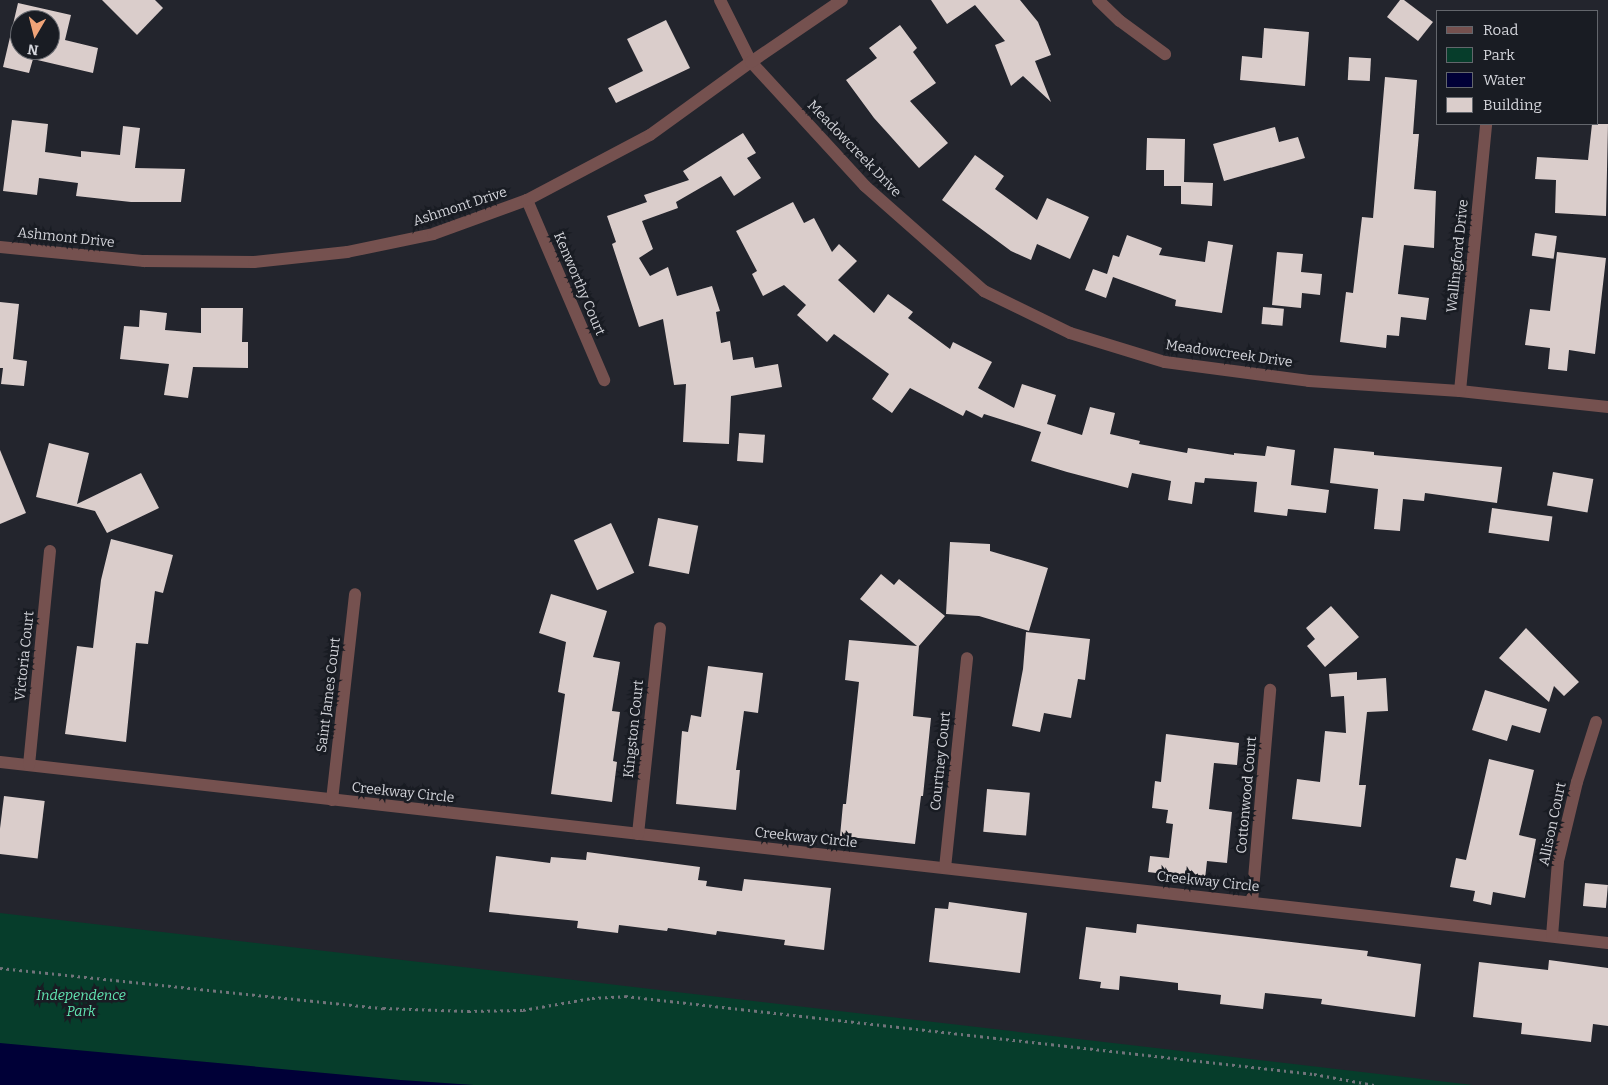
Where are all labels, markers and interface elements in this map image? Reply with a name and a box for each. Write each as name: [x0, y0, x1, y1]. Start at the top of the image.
north arrow: [10, 10, 60, 60]
legend: [1436, 10, 1598, 125]
text: Road: [1483, 21, 1518, 39]
text: N: [26, 40, 40, 59]
text: Park: [1483, 46, 1515, 64]
text: Water: [1483, 71, 1525, 89]
text: Building: [1483, 96, 1542, 114]
street label: Meadowcreek Drive: [804, 97, 904, 201]
street label: Ashmont Drive: [411, 184, 509, 230]
street label: Wallingford Drive: [1444, 199, 1472, 313]
street label: Ashmont Drive: [17, 225, 115, 251]
street label: Kenworthy Court: [550, 230, 608, 338]
street label: Meadowcreek Drive: [1164, 337, 1294, 371]
street label: Victoria Court: [12, 610, 38, 702]
street label: Saint James Court: [314, 637, 344, 753]
street label: Kingston Court: [621, 679, 647, 779]
street label: Courtney Court: [927, 711, 955, 811]
street label: Cottonwood Court: [1233, 736, 1261, 854]
street label: Creekway Circle: [351, 779, 455, 807]
street label: Allison Court: [1536, 781, 1570, 867]
street label: Creekway Circle: [754, 824, 858, 852]
street label: Creekway Circle: [1156, 868, 1260, 896]
park label: Independence Park: [36, 988, 126, 1020]

